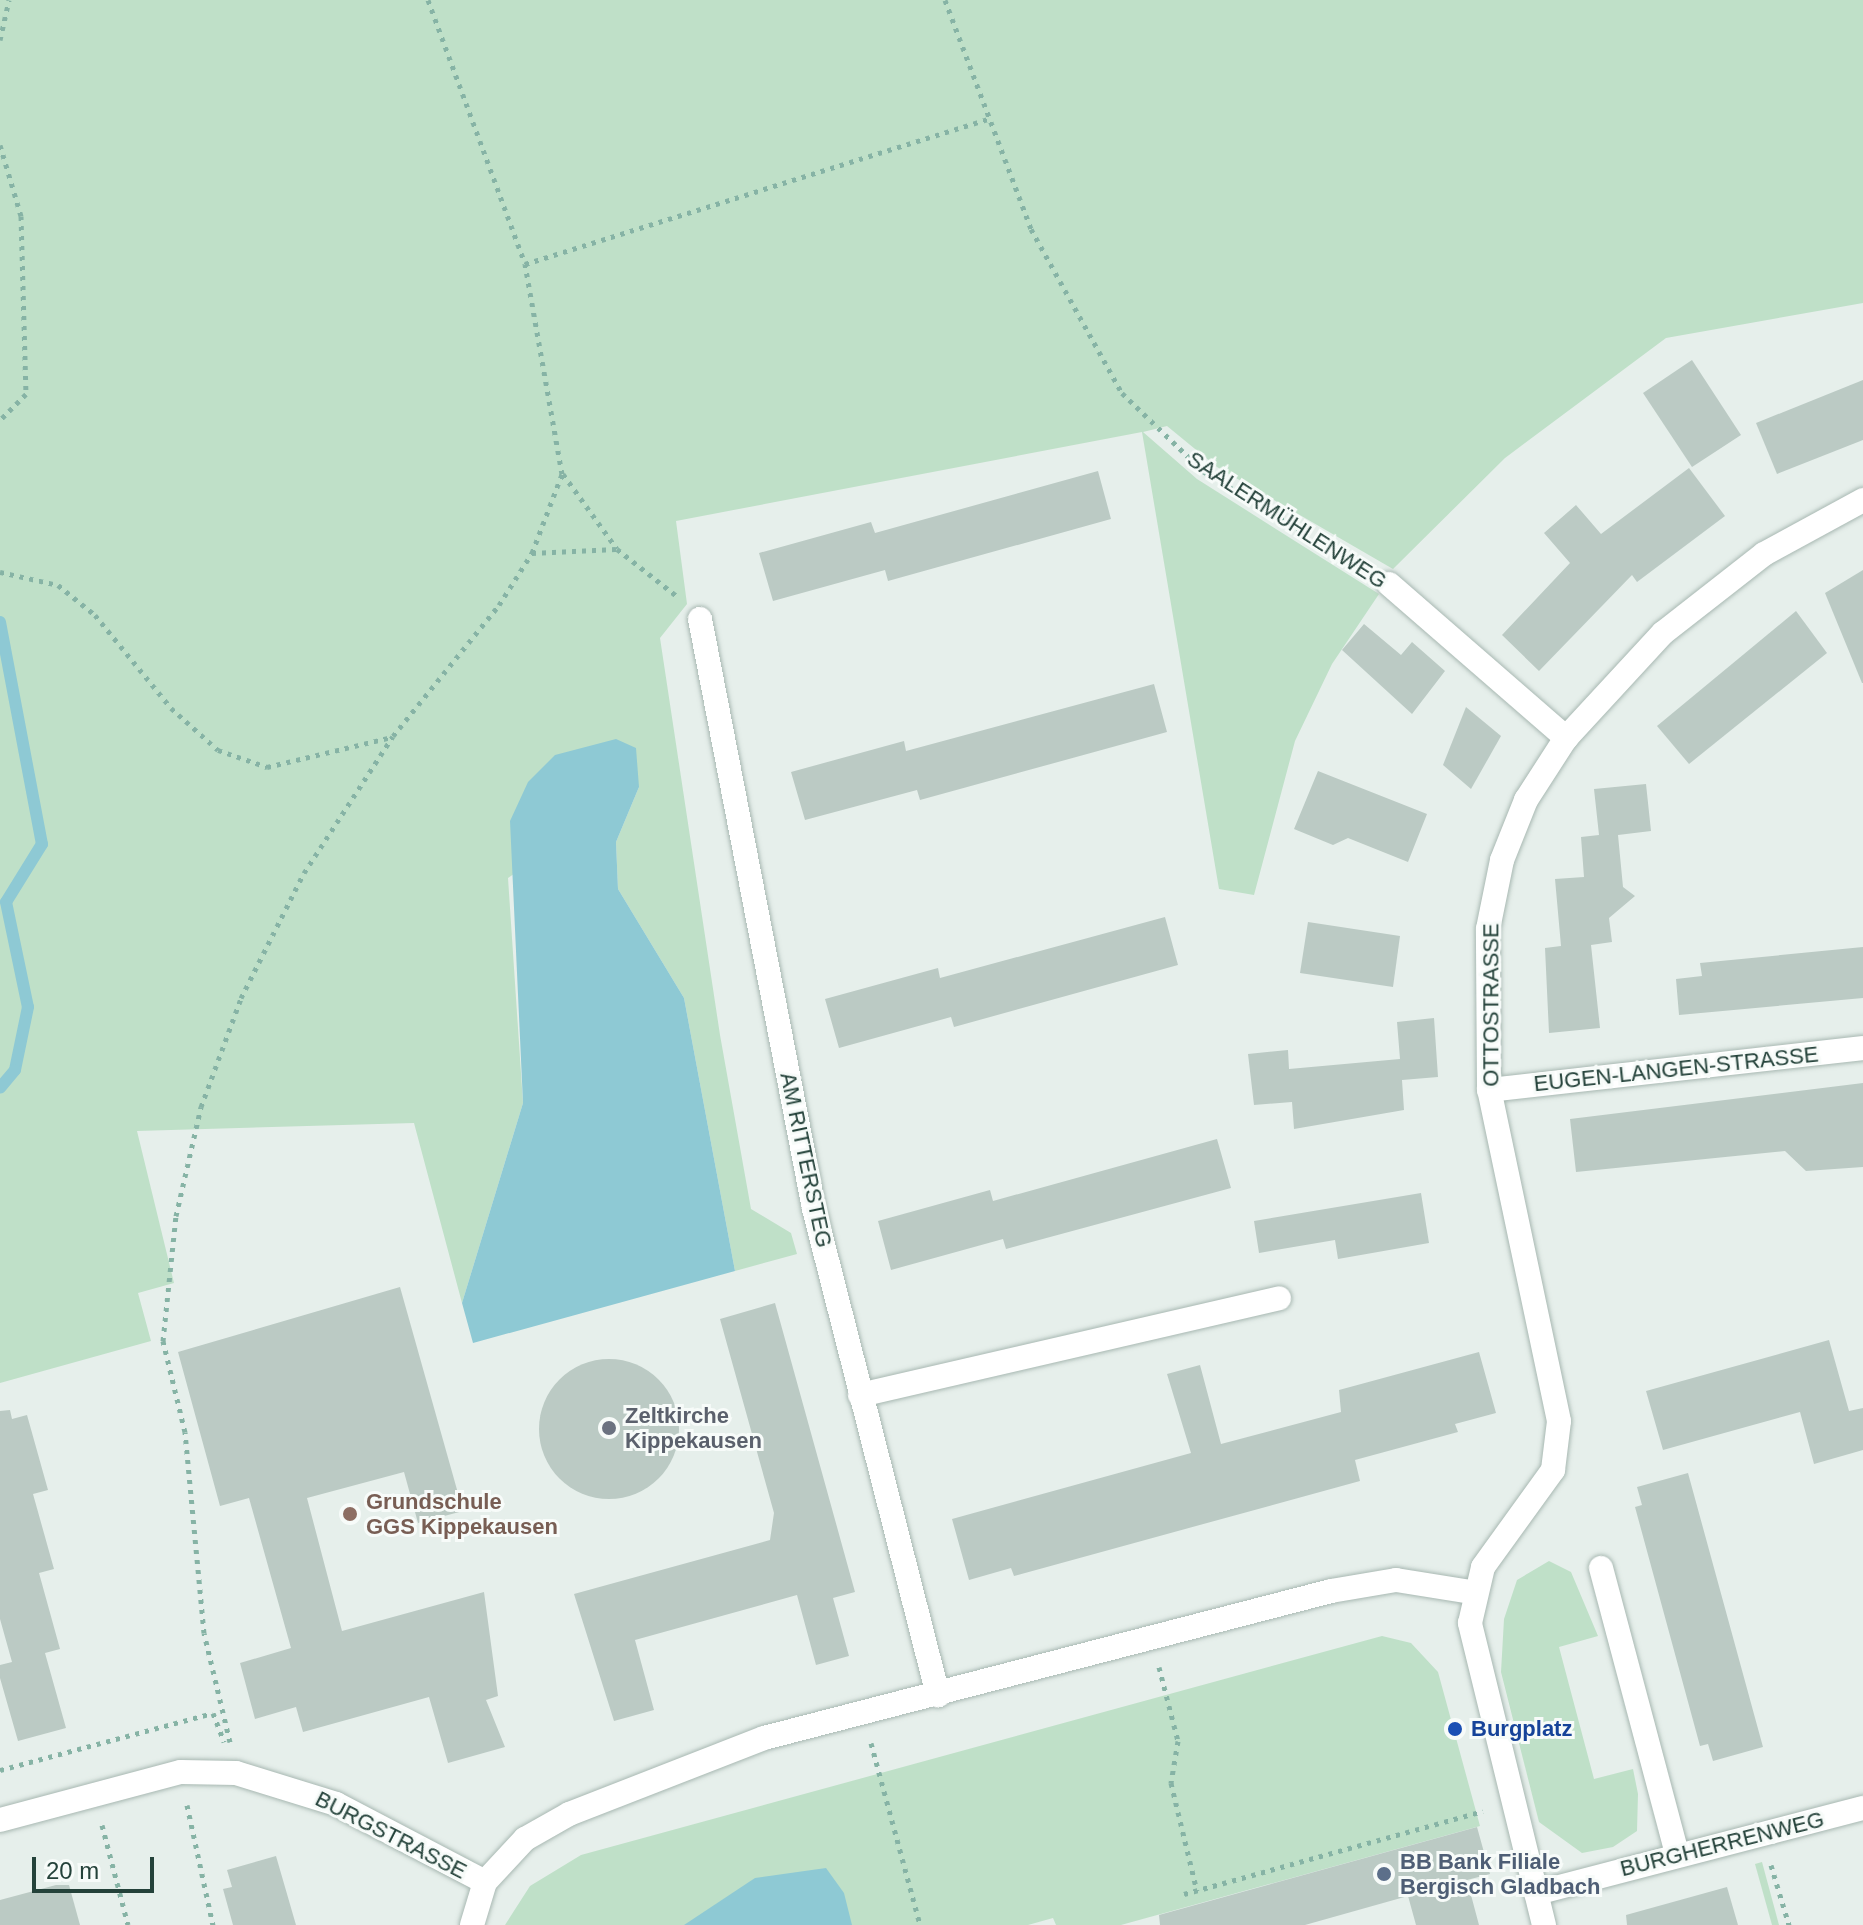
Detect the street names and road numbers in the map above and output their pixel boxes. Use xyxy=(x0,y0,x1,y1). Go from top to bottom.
street label: SAALERMÜHLENWEG xyxy=(1182,446,1392,594)
street label: OTTOSTRASSE xyxy=(1478,923,1504,1087)
street label: EUGEN-LANGEN-STRASSE xyxy=(1532,1041,1820,1097)
street label: AM RITTERSTEG xyxy=(775,1070,837,1250)
street label: BURGSTRASSE xyxy=(311,1785,471,1885)
street label: BURGHERRENWEG xyxy=(1617,1806,1827,1882)

